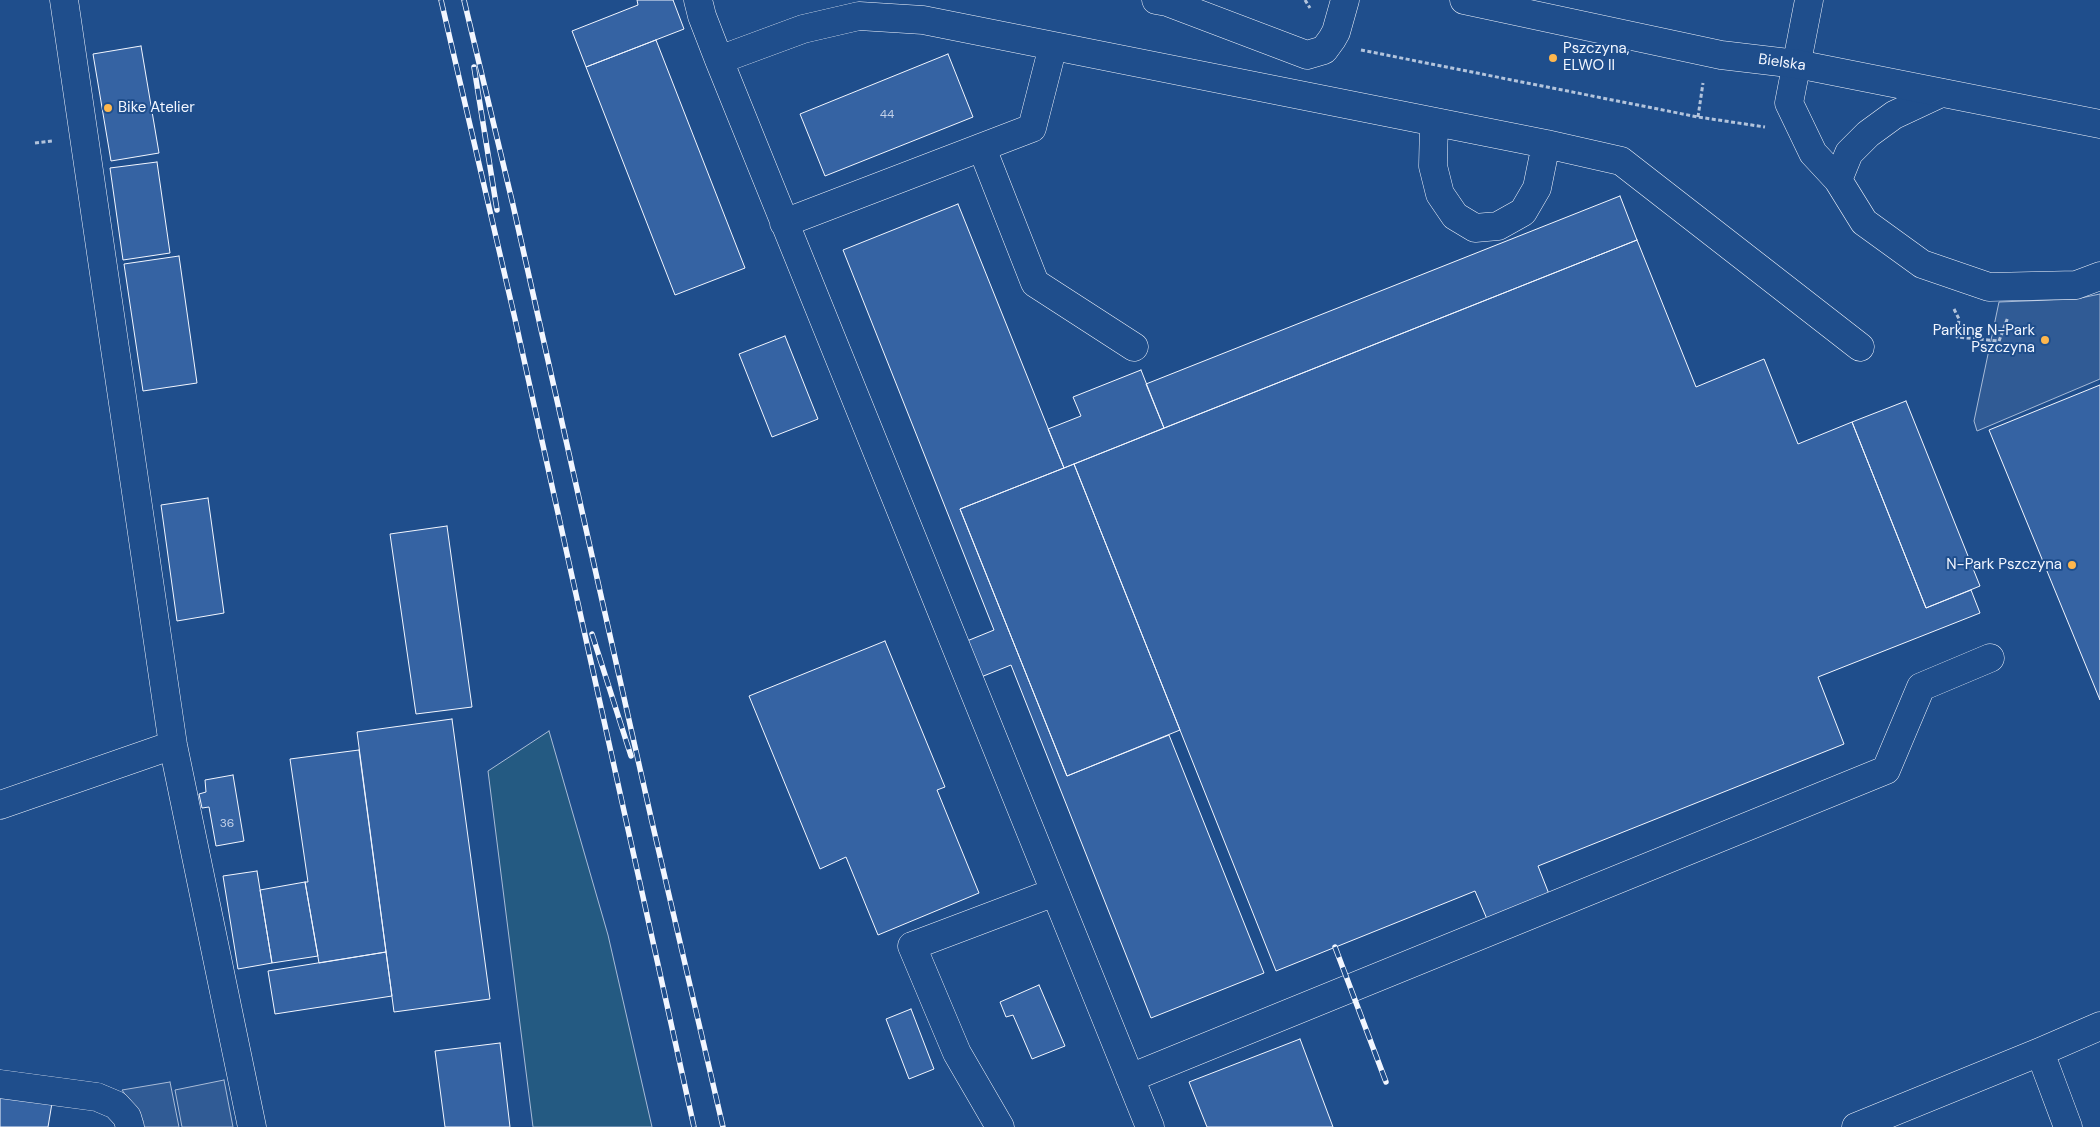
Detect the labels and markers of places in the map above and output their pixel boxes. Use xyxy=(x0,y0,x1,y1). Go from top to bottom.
place label: Pszczyna, ELWO II xyxy=(1563,40,1629,75)
marker: Pszczyna, ELWO II xyxy=(1547,52,1559,64)
place label: Bike Atelier xyxy=(118,99,195,117)
marker: Bike Atelier xyxy=(102,102,114,114)
place label: Parking N-Park Pszczyna xyxy=(1933,322,2035,357)
marker: Parking N-Park Pszczyna xyxy=(2039,334,2051,346)
place label: N-Park Pszczyna xyxy=(1946,556,2062,574)
marker: N-Park Pszczyna xyxy=(2066,559,2078,571)

